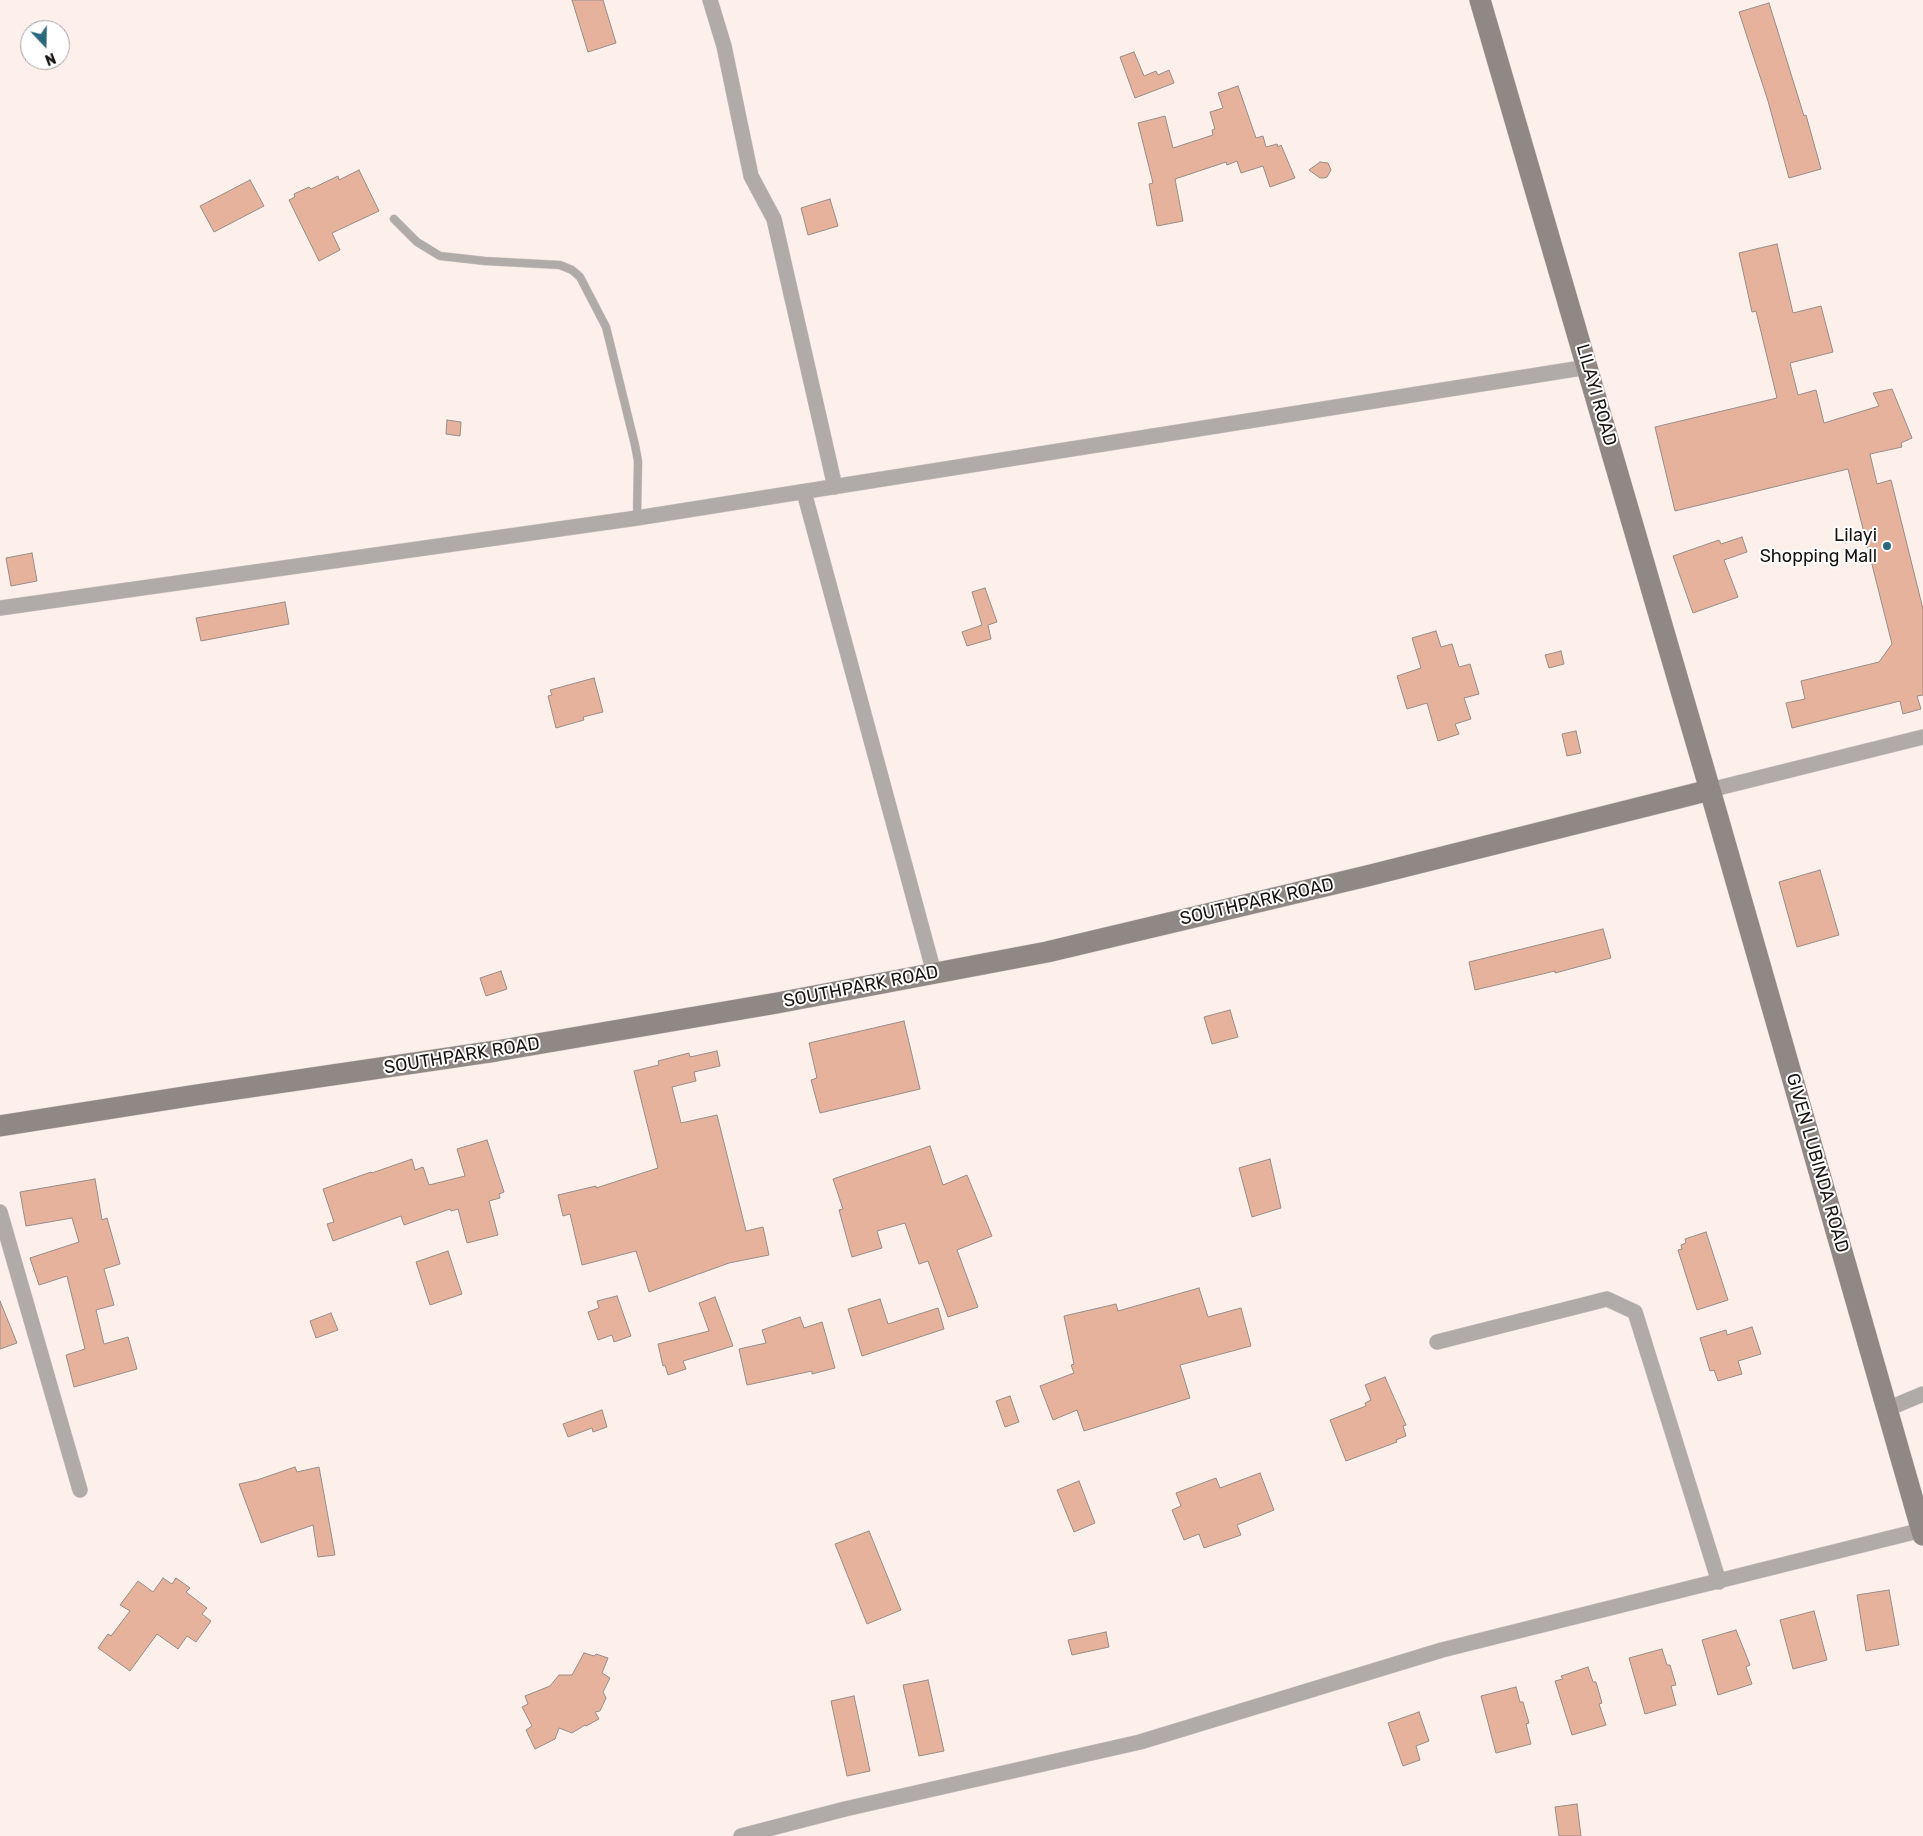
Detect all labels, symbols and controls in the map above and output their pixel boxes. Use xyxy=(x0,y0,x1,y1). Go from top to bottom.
north arrow xyxy=(20,20,70,70)
text: N xyxy=(42,49,58,68)
street label: LILAYI ROAD xyxy=(1571,342,1621,448)
place label: Lilayi Shopping Mall xyxy=(1760,525,1877,568)
marker: Lilayi Shopping Mall xyxy=(1881,540,1893,552)
street label: SOUTHPARK ROAD xyxy=(1178,874,1336,930)
street label: SOUTHPARK ROAD xyxy=(782,961,940,1013)
street label: SOUTHPARK ROAD xyxy=(383,1033,541,1079)
street label: GIVEN LUBINDA ROAD xyxy=(1781,1071,1853,1255)

